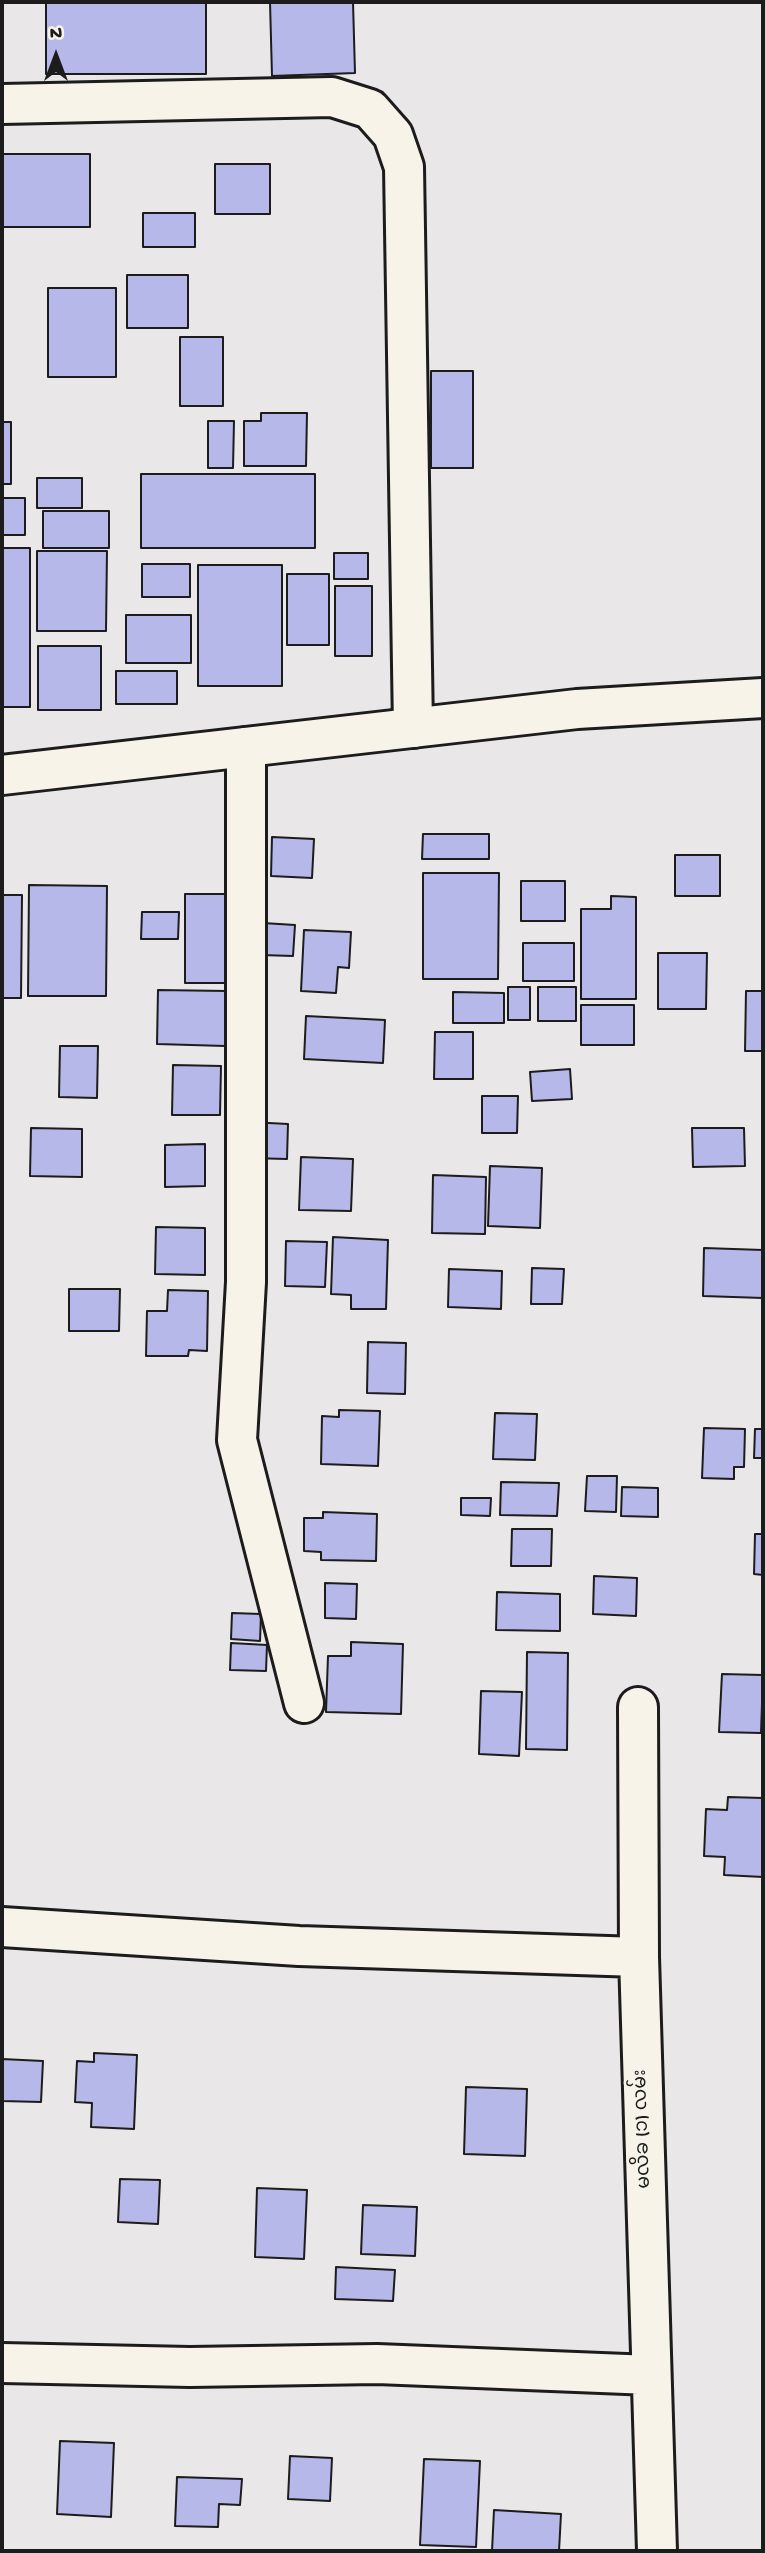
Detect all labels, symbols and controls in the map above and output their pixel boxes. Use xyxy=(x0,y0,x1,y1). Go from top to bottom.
north arrow xyxy=(21,21,91,91)
text: N xyxy=(50,23,62,46)
street label: မလိခ (၁) လမ်း xyxy=(631,2069,657,2189)

